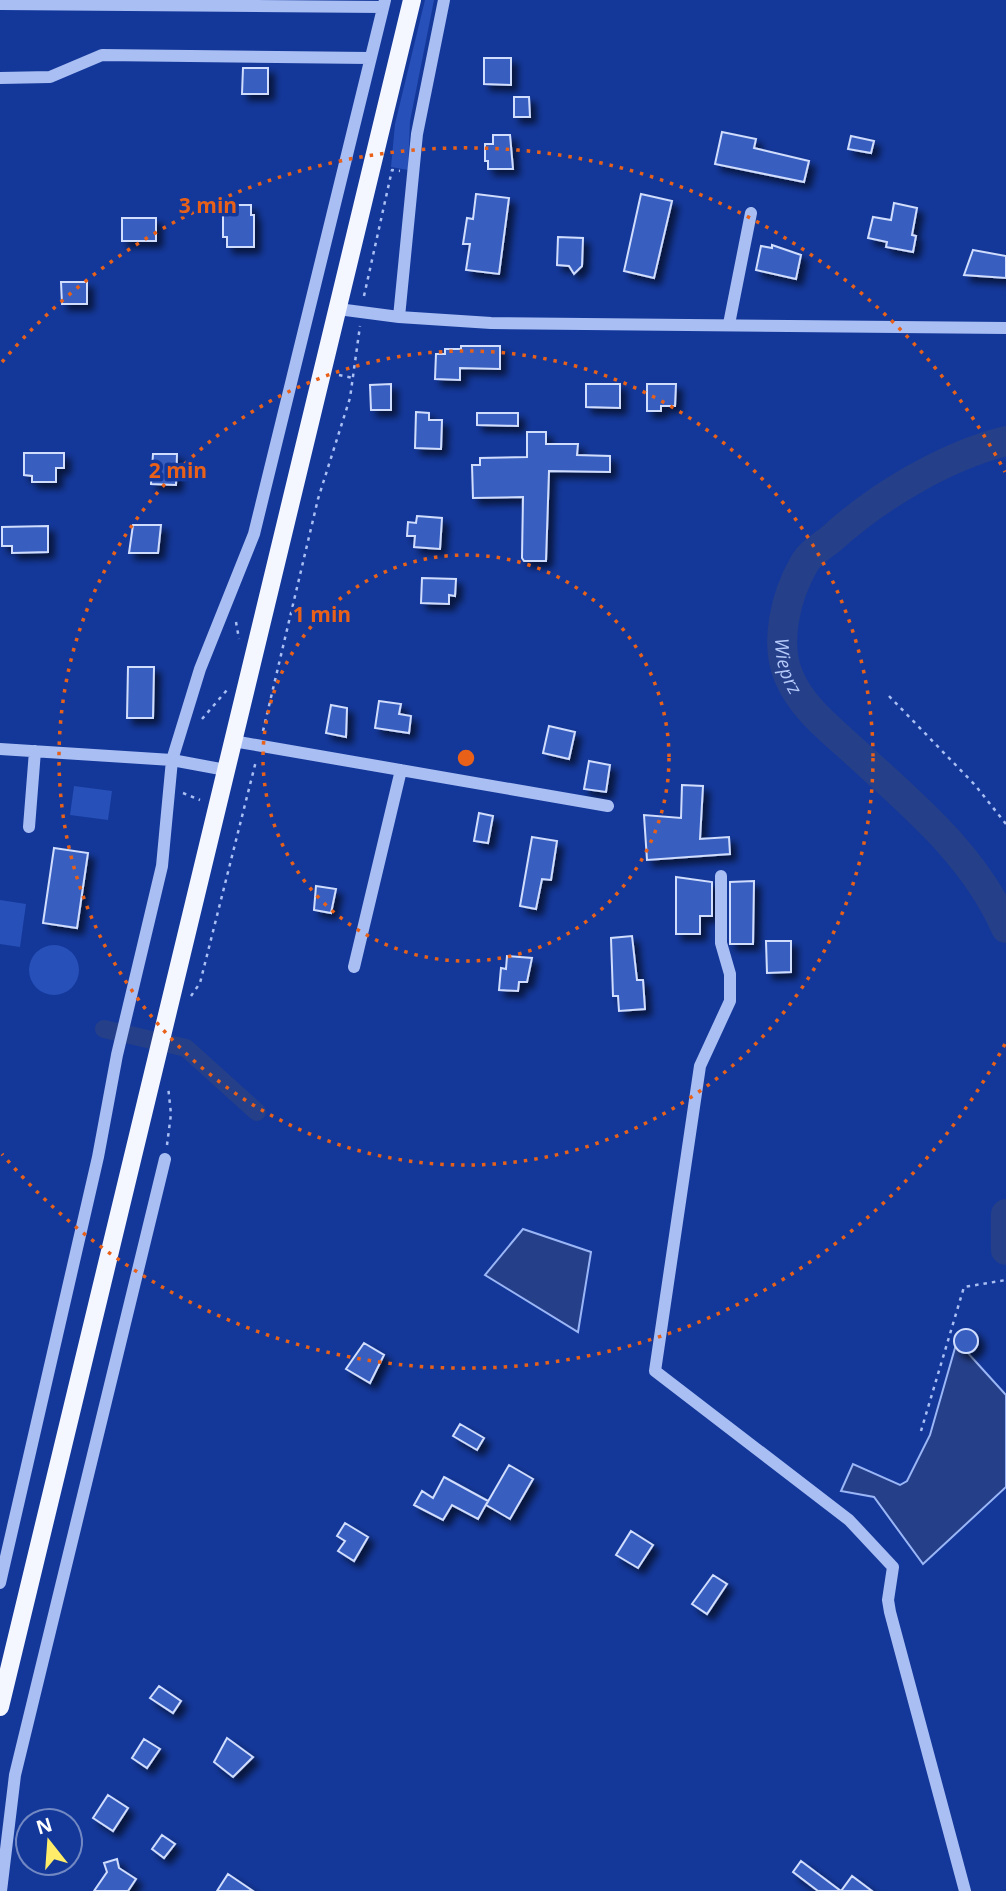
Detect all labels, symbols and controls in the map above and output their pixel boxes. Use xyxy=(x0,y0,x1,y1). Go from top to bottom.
text: 3 min xyxy=(179,191,237,219)
text: 2 min xyxy=(149,456,207,484)
text: 1 min xyxy=(293,600,351,628)
water label: Wieprz xyxy=(769,638,809,700)
centre of rings xyxy=(454,746,478,770)
north arrow xyxy=(14,1807,84,1877)
text: N xyxy=(33,1811,55,1840)

